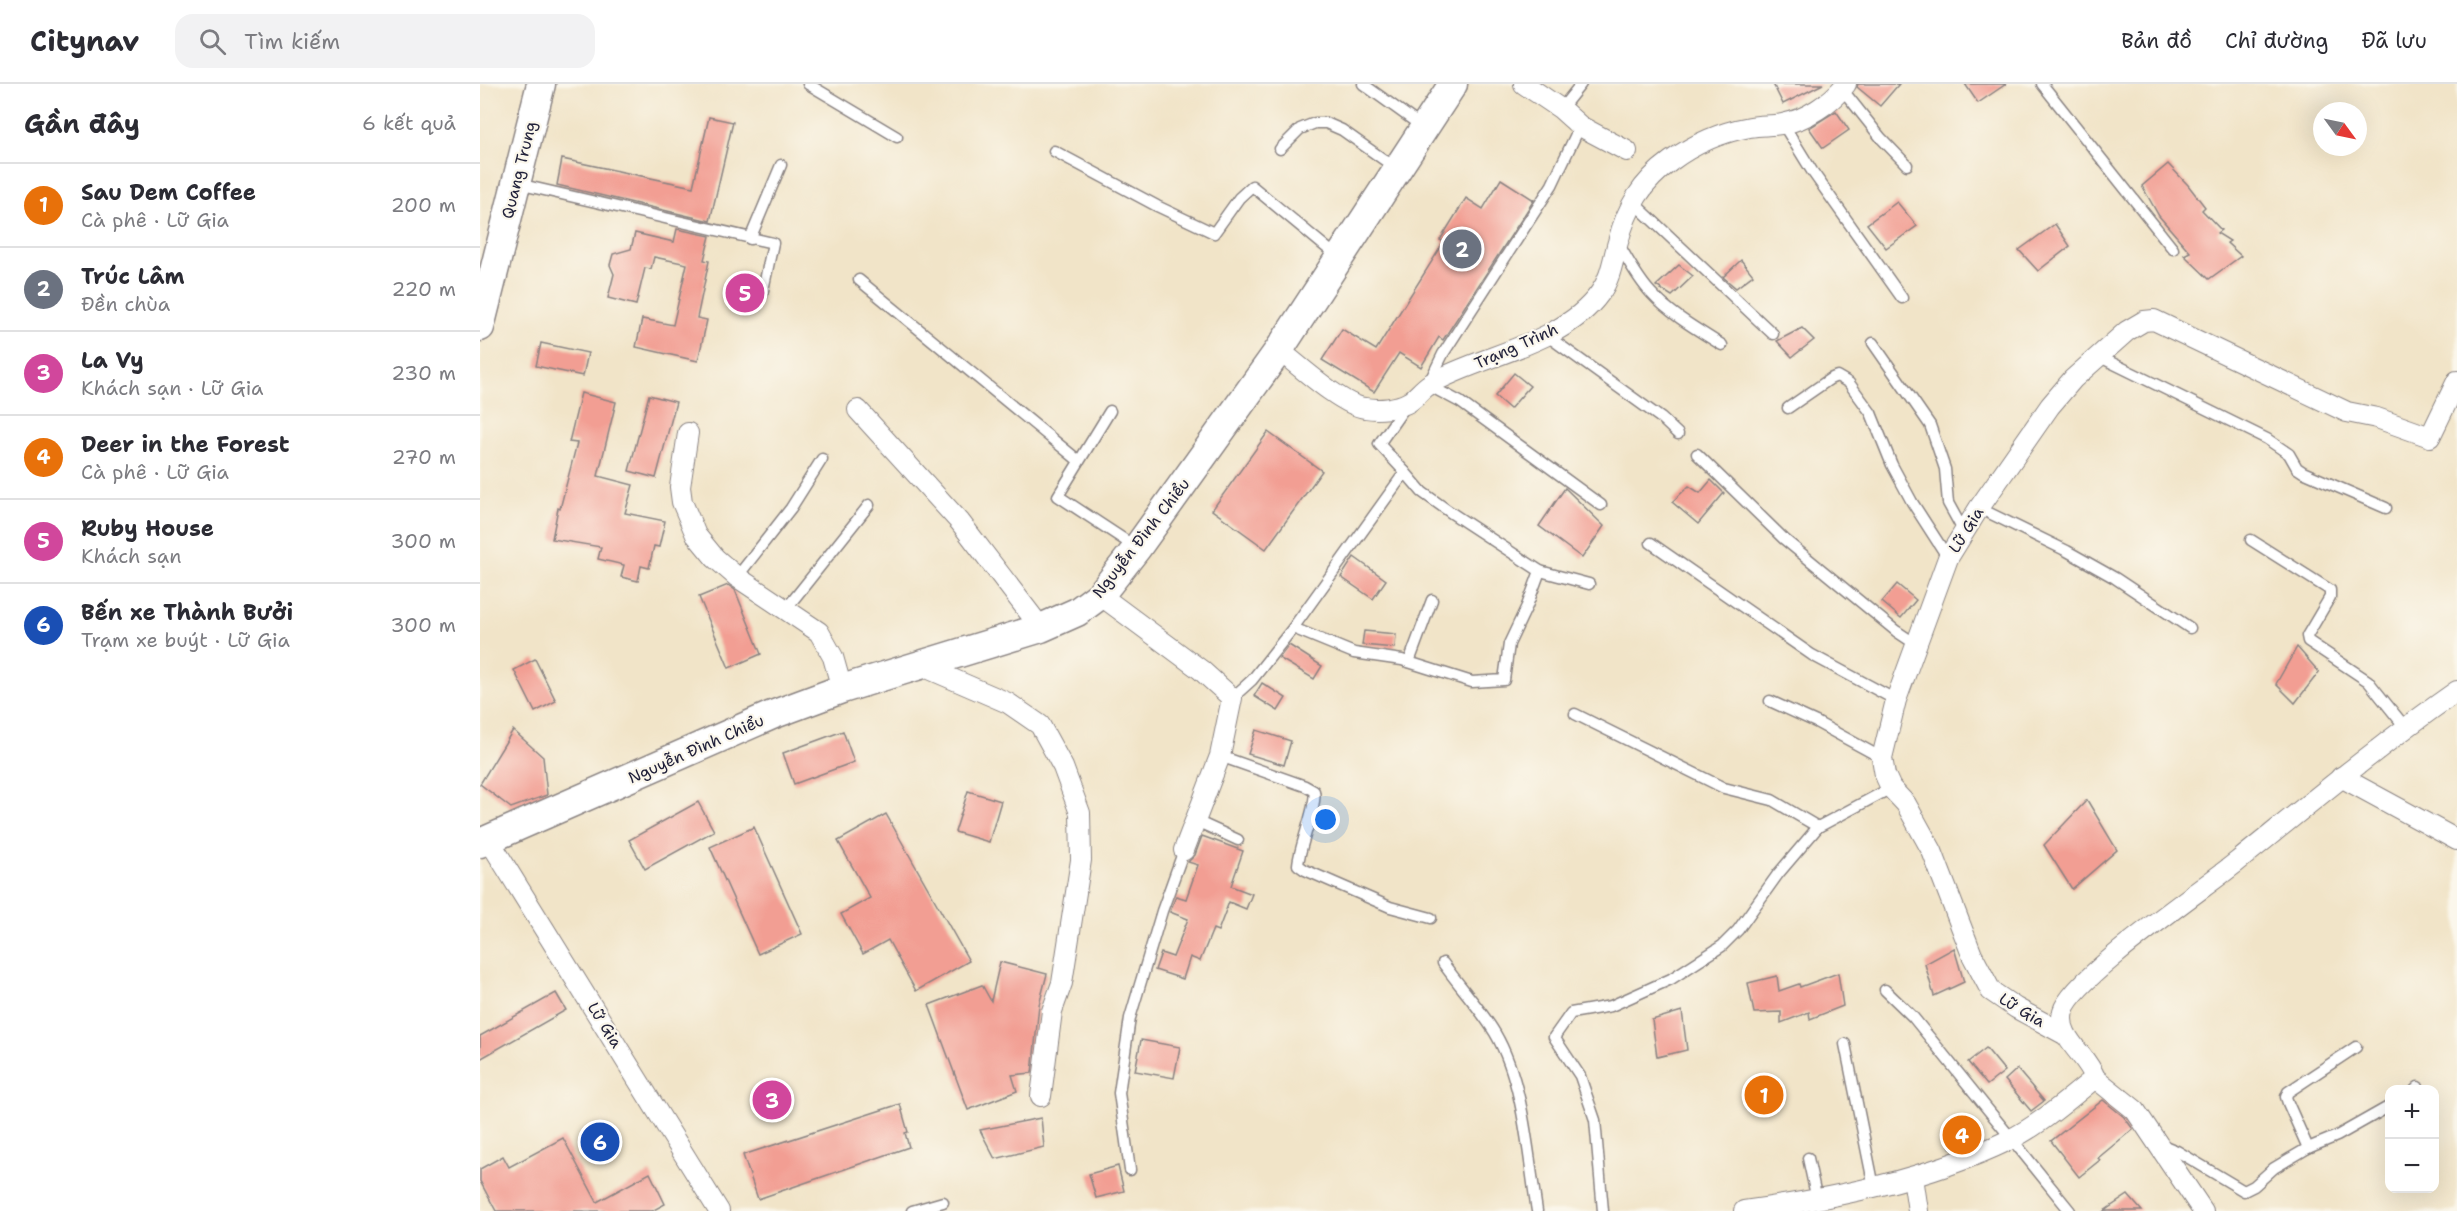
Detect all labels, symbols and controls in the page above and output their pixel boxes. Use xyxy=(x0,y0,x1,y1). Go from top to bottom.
search box xyxy=(175,14,595,68)
text: Citynav xyxy=(30,22,139,60)
icon: search xyxy=(196,25,229,58)
text: Tìm kiếm xyxy=(244,27,340,56)
text: Bản đồ xyxy=(2121,27,2192,55)
text: Chỉ đường xyxy=(2225,27,2328,55)
text: Đã lưu xyxy=(2361,27,2427,55)
north arrow xyxy=(2313,102,2367,156)
text: Gần đây xyxy=(24,106,140,141)
text: 6 kết quả xyxy=(362,110,456,136)
street label: Quang Trung xyxy=(497,119,541,221)
text: Sau Dem Coffee xyxy=(81,178,256,207)
text: 1 xyxy=(39,192,48,218)
text: 200 m xyxy=(391,192,456,218)
text: Cà phê · Lữ Gia xyxy=(81,207,229,233)
pin: 2 xyxy=(1442,226,1482,272)
text: Trúc Lâm xyxy=(81,262,185,291)
pin: 5 xyxy=(726,270,764,316)
text: 2 xyxy=(37,276,51,302)
text: 220 m xyxy=(392,276,456,302)
text: Đền chùa xyxy=(81,291,170,317)
street label: Trạng Trình xyxy=(1471,318,1561,374)
text: La Vy xyxy=(81,346,144,375)
text: 3 xyxy=(37,360,51,386)
text: 230 m xyxy=(391,360,456,386)
text: Khách sạn · Lữ Gia xyxy=(81,375,263,401)
text: Deer in the Forest xyxy=(81,430,289,459)
text: 4 xyxy=(37,444,51,470)
text: 270 m xyxy=(392,444,456,470)
text: Cà phê · Lữ Gia xyxy=(81,459,229,485)
street label: Nguyễn Đình Chiểu xyxy=(1088,474,1194,602)
street label: Lữ Gia xyxy=(1944,503,1988,557)
text: Ruby House xyxy=(81,514,214,543)
text: 5 xyxy=(37,528,50,554)
text: 300 m xyxy=(390,528,456,554)
text: Khách sạn xyxy=(81,543,182,569)
text: Bến xe Thành Bưởi xyxy=(81,598,293,627)
text: 6 xyxy=(37,612,51,638)
text: 300 m xyxy=(390,612,456,638)
text: Trạm xe buýt · Lữ Gia xyxy=(81,627,290,653)
street label: Nguyễn Đình Chiểu xyxy=(625,710,767,788)
your location xyxy=(1311,805,1340,834)
street label: Lữ Gia xyxy=(1995,988,2049,1032)
street label: Lữ Gia xyxy=(583,998,627,1052)
pin: 1 xyxy=(1744,1072,1784,1118)
pin: 3 xyxy=(752,1078,792,1122)
map controls xyxy=(2385,1085,2439,1193)
button: + xyxy=(2385,1085,2439,1139)
pin: 4 xyxy=(1942,1112,1982,1158)
pin: 6 xyxy=(580,1120,620,1164)
button: − xyxy=(2385,1139,2439,1193)

